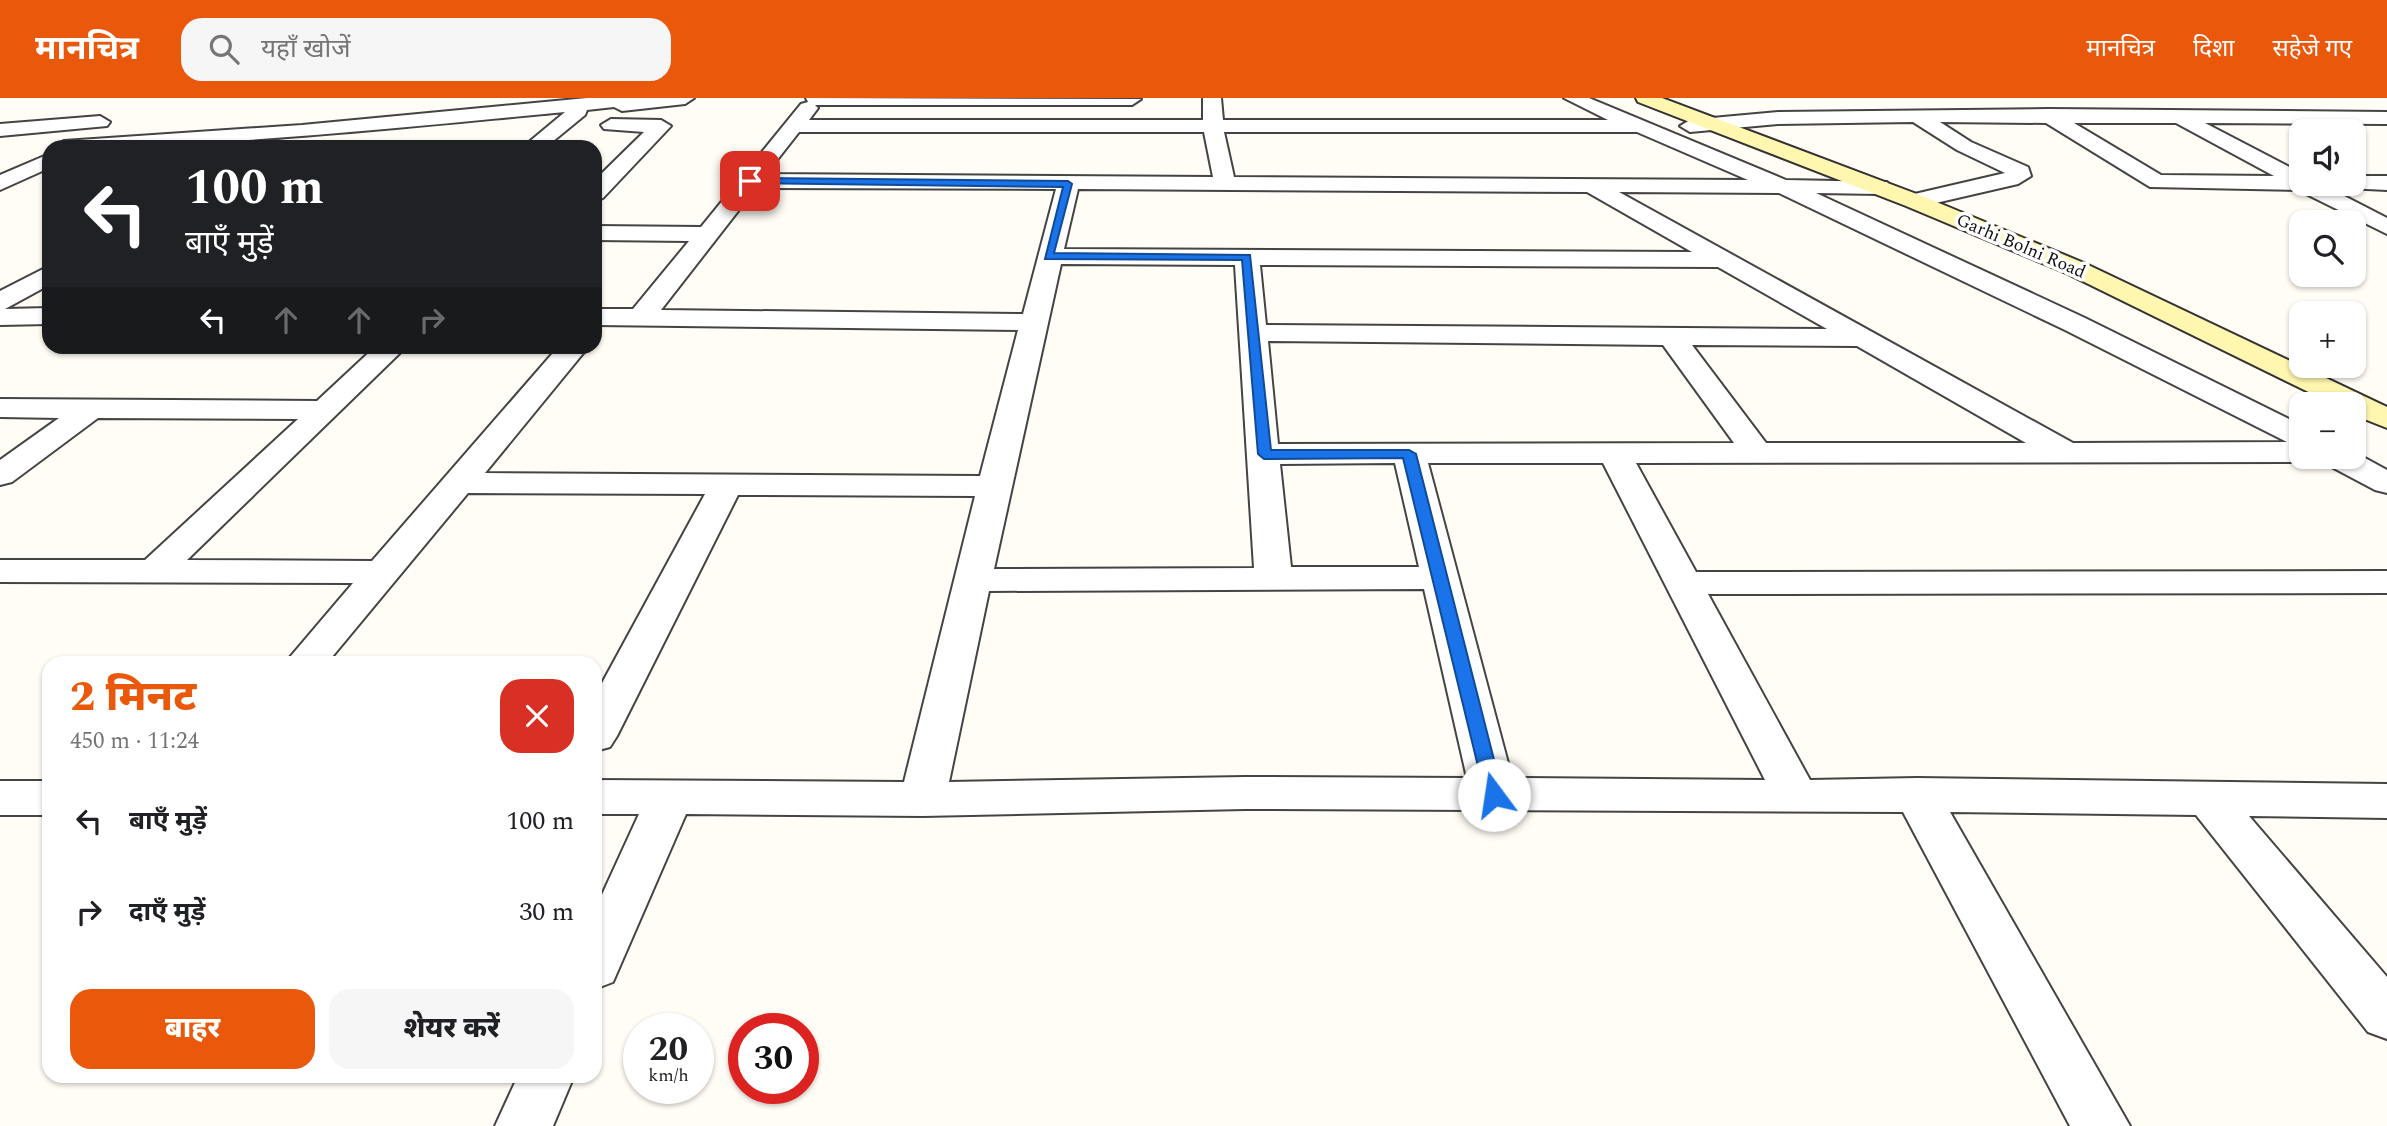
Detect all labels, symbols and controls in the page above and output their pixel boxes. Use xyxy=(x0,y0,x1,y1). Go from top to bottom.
search box xyxy=(181,18,671,81)
text: मानचित्र xyxy=(35,24,139,74)
text: यहाँ खोजें xyxy=(261,29,350,69)
icon: search xyxy=(205,30,243,68)
text: मानचित्र xyxy=(2086,31,2155,67)
text: दिशा xyxy=(2193,31,2234,67)
text: सहेजे गए xyxy=(2272,31,2352,67)
map controls xyxy=(2289,119,2366,469)
button: sound xyxy=(2289,119,2366,196)
text: 100 m xyxy=(185,151,324,226)
pin xyxy=(720,151,780,211)
icon: arrive xyxy=(731,162,769,200)
icon: left xyxy=(70,168,161,259)
street label: Garhi Bolni Road xyxy=(1952,207,2090,285)
button: search xyxy=(2289,210,2366,287)
text: बाएँ मुड़ें xyxy=(185,219,274,268)
icon: left xyxy=(194,301,232,339)
icon: ahead xyxy=(267,301,305,339)
icon: ahead xyxy=(340,301,378,339)
icon: right xyxy=(413,301,451,339)
button: + xyxy=(2289,301,2366,378)
button: − xyxy=(2289,392,2366,469)
text: 2 मिनट xyxy=(70,666,196,729)
button: close xyxy=(500,679,574,753)
text: 450 m · 11:24 xyxy=(70,724,199,759)
position arrow xyxy=(1457,758,1531,832)
text: बाएँ मुड़ें xyxy=(129,801,207,841)
text: 100 m xyxy=(506,801,574,841)
icon: left xyxy=(70,802,108,840)
text: दाएँ मुड़ें xyxy=(129,892,205,932)
text: 30 m xyxy=(519,892,574,932)
icon: right xyxy=(70,893,108,931)
button: बाहर xyxy=(70,989,315,1069)
button: शेयर करें xyxy=(329,989,574,1069)
speed limit sign: 30 xyxy=(728,1013,819,1104)
text: 20 xyxy=(649,1023,688,1076)
text: km/h xyxy=(648,1062,689,1089)

